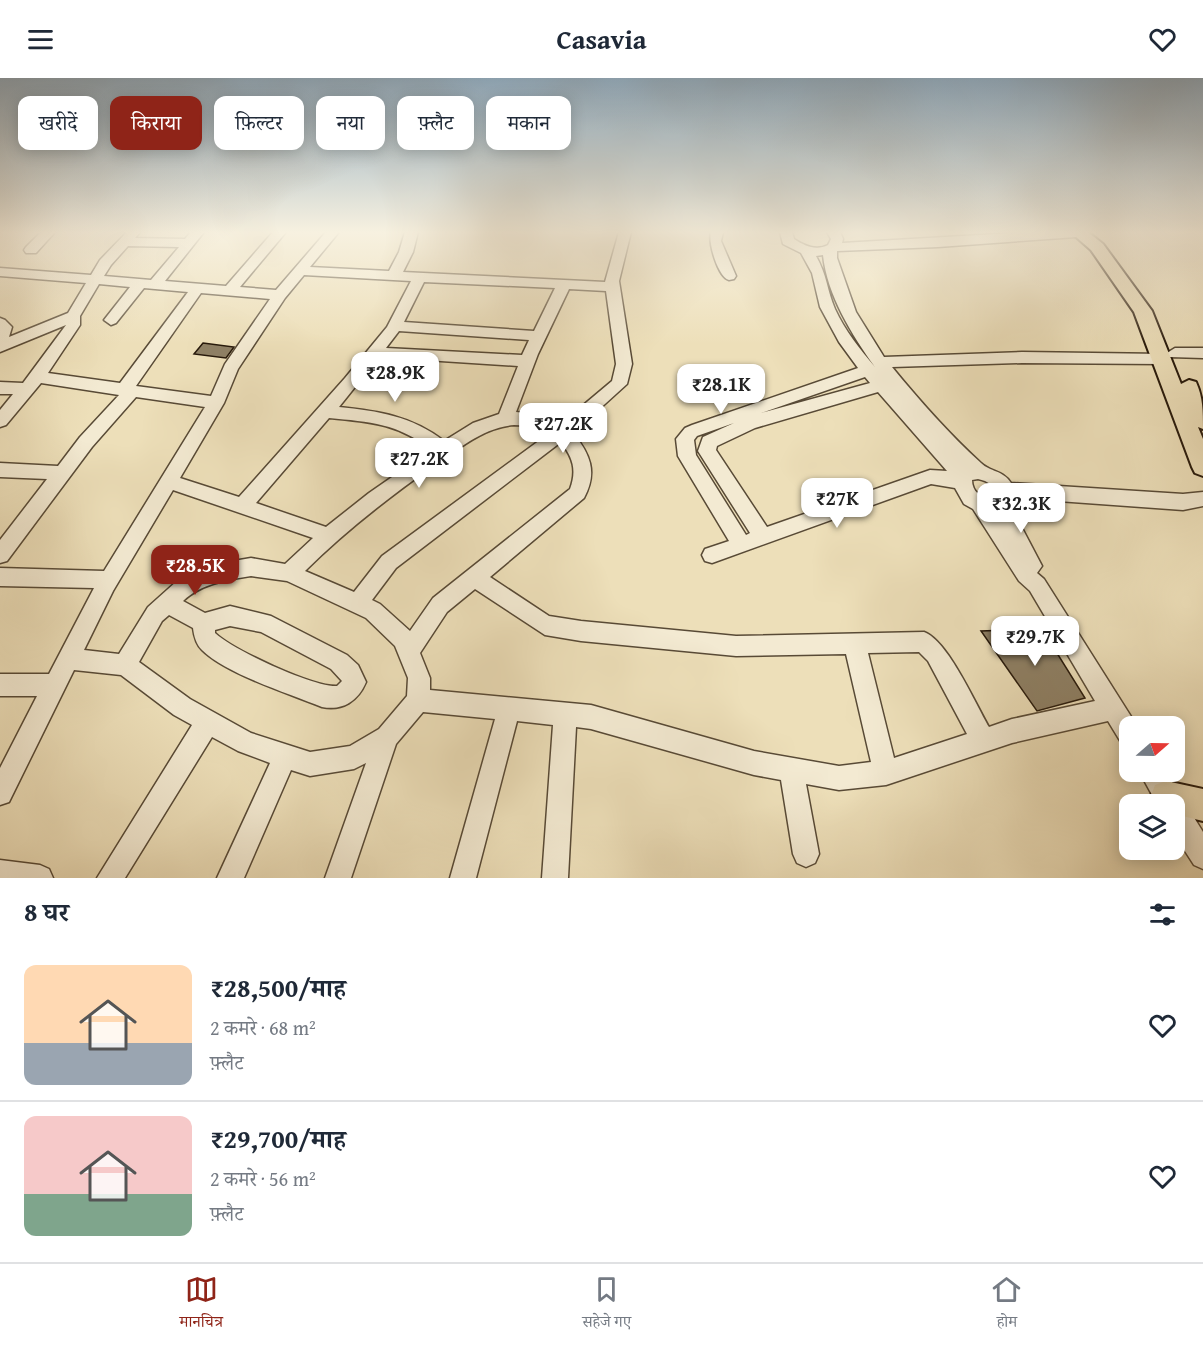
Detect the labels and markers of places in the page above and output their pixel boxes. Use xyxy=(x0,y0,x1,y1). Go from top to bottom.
pin: ₹28.9K xyxy=(346,352,444,403)
pin: ₹28.1K xyxy=(672,364,770,415)
pin: ₹27.2K xyxy=(514,403,612,454)
pin: ₹27.2K xyxy=(370,438,468,489)
pin: ₹27K xyxy=(801,478,873,529)
pin: ₹32.3K xyxy=(972,483,1070,534)
pin: ₹28.5K xyxy=(146,545,244,596)
pin: ₹29.7K xyxy=(986,616,1084,667)

